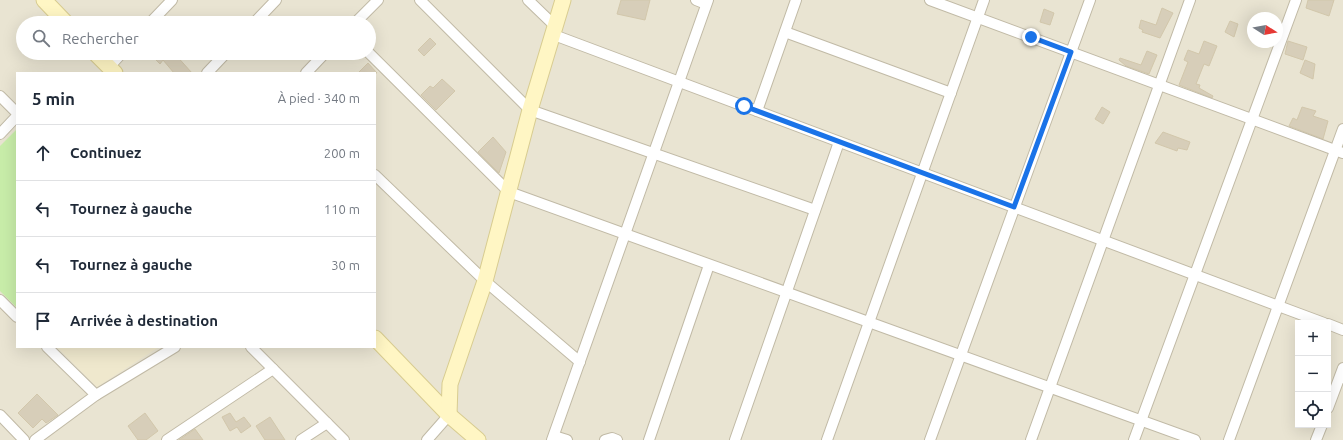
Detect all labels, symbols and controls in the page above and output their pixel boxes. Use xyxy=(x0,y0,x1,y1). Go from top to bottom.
north arrow xyxy=(1247,12,1283,48)
search box xyxy=(16,16,376,60)
icon: search xyxy=(30,27,52,49)
route end xyxy=(1022,28,1040,46)
text: Rechercher xyxy=(62,30,139,47)
text: 5 min xyxy=(32,89,75,108)
text: À pied · 340 m xyxy=(278,91,360,105)
route start xyxy=(735,97,753,115)
icon: ahead xyxy=(32,142,54,164)
text: Continuez xyxy=(70,144,141,161)
text: 200 m xyxy=(324,146,360,160)
icon: left xyxy=(32,198,54,220)
text: Tournez à gauche xyxy=(70,200,193,217)
text: 110 m xyxy=(324,202,360,216)
icon: left xyxy=(32,254,54,276)
text: Tournez à gauche xyxy=(70,256,193,273)
text: 30 m xyxy=(331,258,360,272)
icon: arrive xyxy=(32,310,54,332)
text: Arrivée à destination xyxy=(70,312,218,329)
map controls xyxy=(1295,320,1331,428)
button: + xyxy=(1295,320,1331,356)
button: − xyxy=(1295,356,1331,392)
button: locate xyxy=(1295,392,1331,428)

